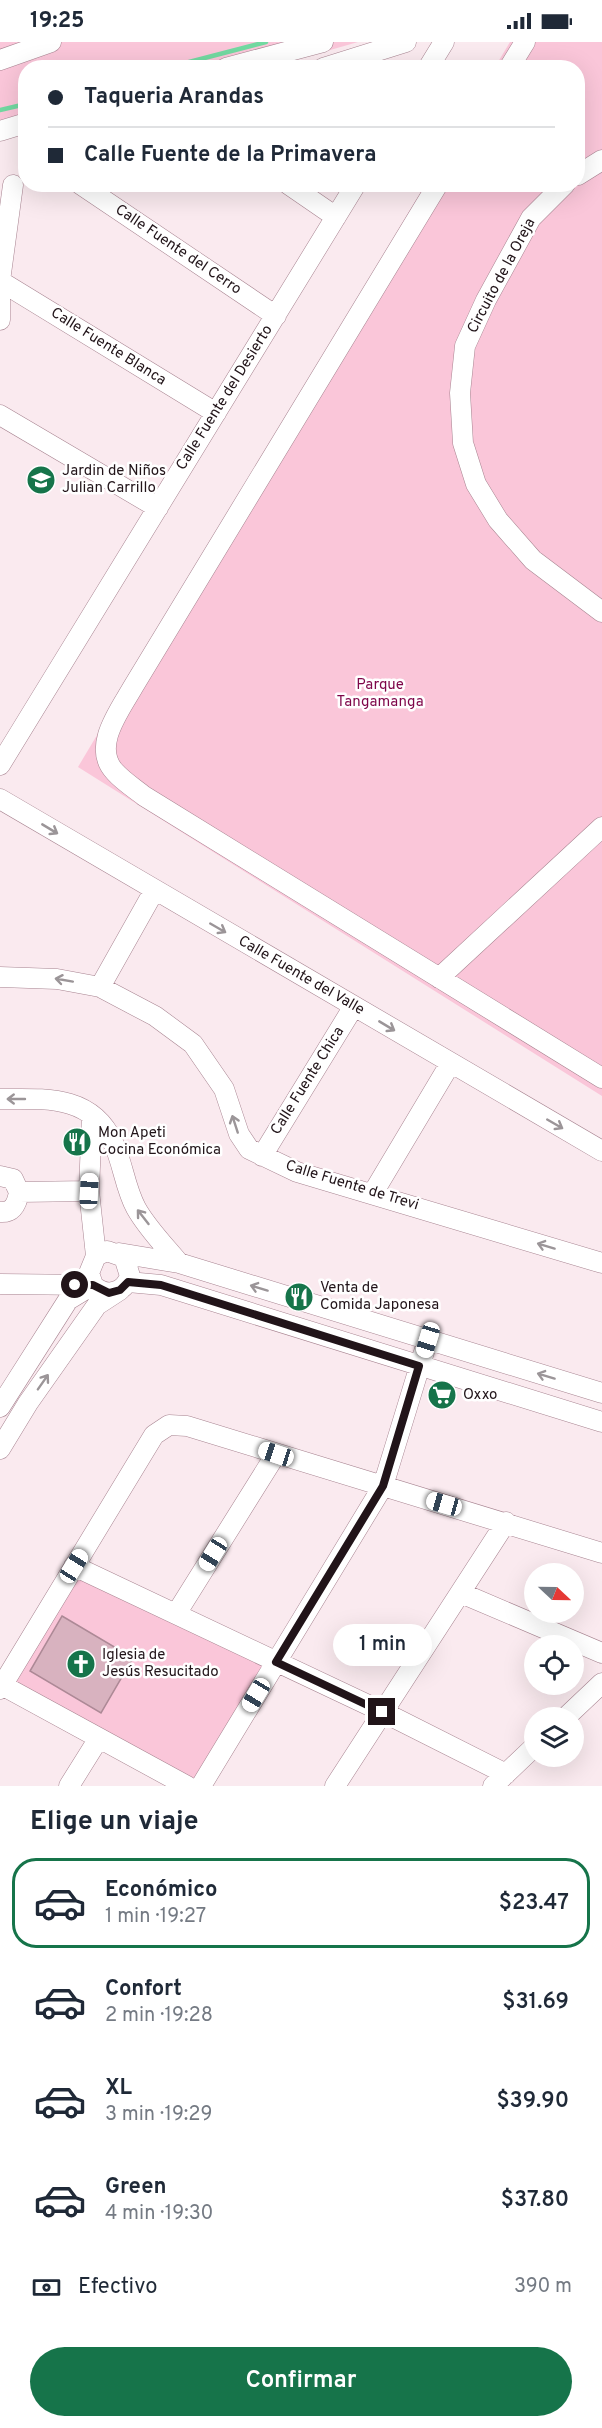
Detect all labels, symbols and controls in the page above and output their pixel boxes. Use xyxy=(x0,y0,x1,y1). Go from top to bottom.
text: 19:25 xyxy=(30,8,85,35)
text: Taqueria Arandas xyxy=(84,84,264,111)
text: Calle Fuente de la Primavera xyxy=(84,142,376,169)
street label: Calle Fuente del Cerro xyxy=(111,201,245,299)
street label: Circuito de la Oreja xyxy=(464,215,540,337)
street label: Calle Fuente Blanca xyxy=(47,304,169,390)
street label: Calle Fuente del Desierto xyxy=(172,322,278,474)
place label: Jardin de Niños Julian Carrillo xyxy=(62,462,166,498)
school or university icon: Jardin de Niños Julian Carrillo xyxy=(25,464,57,496)
park label: Parque Tangamanga xyxy=(336,676,424,712)
one-way arrow xyxy=(41,823,58,835)
one-way arrow xyxy=(209,922,226,934)
street label: Calle Fuente del Valle xyxy=(234,932,368,1020)
one-way arrow xyxy=(55,974,75,985)
one-way arrow xyxy=(378,1020,395,1032)
street label: Calle Fuente Chica xyxy=(267,1023,349,1139)
one-way arrow xyxy=(7,1093,27,1105)
one-way arrow xyxy=(229,1115,240,1134)
one-way arrow xyxy=(546,1119,563,1131)
place label: Mon Apeti Cocina Económica xyxy=(98,1124,221,1160)
restaurant icon: Mon Apeti Cocina Económica xyxy=(61,1126,93,1158)
street label: Calle Fuente de Trevi xyxy=(283,1157,421,1215)
car xyxy=(79,1173,99,1209)
one-way arrow xyxy=(137,1209,150,1225)
one-way arrow xyxy=(537,1240,556,1251)
route start xyxy=(61,1271,88,1298)
place label: Venta de Comida Japonesa xyxy=(320,1279,439,1315)
restaurant icon: Venta de Comida Japonesa xyxy=(283,1281,315,1313)
one-way arrow xyxy=(250,1282,269,1293)
car xyxy=(414,1320,442,1360)
one-way arrow xyxy=(537,1370,556,1381)
one-way arrow xyxy=(37,1374,49,1390)
supermarket icon: Oxxo xyxy=(426,1379,458,1411)
place label: Oxxo xyxy=(463,1386,497,1405)
car xyxy=(256,1440,296,1468)
car xyxy=(424,1490,464,1518)
car xyxy=(196,1534,230,1574)
car xyxy=(57,1546,91,1586)
north arrow xyxy=(524,1563,584,1623)
map controls xyxy=(524,1563,584,1767)
callout: 1 min xyxy=(332,1625,431,1667)
text: 1 min xyxy=(359,1632,406,1658)
button: locate xyxy=(524,1635,584,1695)
place label: Iglesia de Jesús Resucitado xyxy=(102,1646,219,1682)
church icon: Iglesia de Jesús Resucitado xyxy=(65,1648,97,1680)
car xyxy=(239,1675,273,1715)
route end xyxy=(368,1698,395,1725)
button: layers xyxy=(524,1707,584,1767)
text: Elige un viaje xyxy=(30,1805,199,1839)
icon: car xyxy=(33,1876,87,1930)
text: Económico xyxy=(105,1877,218,1904)
text: $23.47 xyxy=(499,1890,569,1917)
text: 1 min · 19:27 xyxy=(105,1904,206,1930)
icon: car xyxy=(33,1975,87,2029)
text: Confort xyxy=(105,1976,182,2003)
text: $31.69 xyxy=(502,1989,569,2016)
text: 2 min · 19:28 xyxy=(105,2003,213,2029)
icon: car xyxy=(33,2074,87,2128)
text: XL xyxy=(105,2075,132,2102)
text: $39.90 xyxy=(496,2088,569,2115)
text: 3 min · 19:29 xyxy=(105,2102,213,2128)
icon: car xyxy=(33,2173,87,2227)
text: Green xyxy=(105,2174,167,2201)
text: $37.80 xyxy=(501,2187,569,2214)
text: 4 min · 19:30 xyxy=(105,2201,213,2227)
icon: cash xyxy=(30,2271,63,2304)
text: Efectivo xyxy=(78,2274,158,2301)
text: 390 m xyxy=(514,2274,572,2300)
button: Confirmar xyxy=(30,2347,572,2416)

